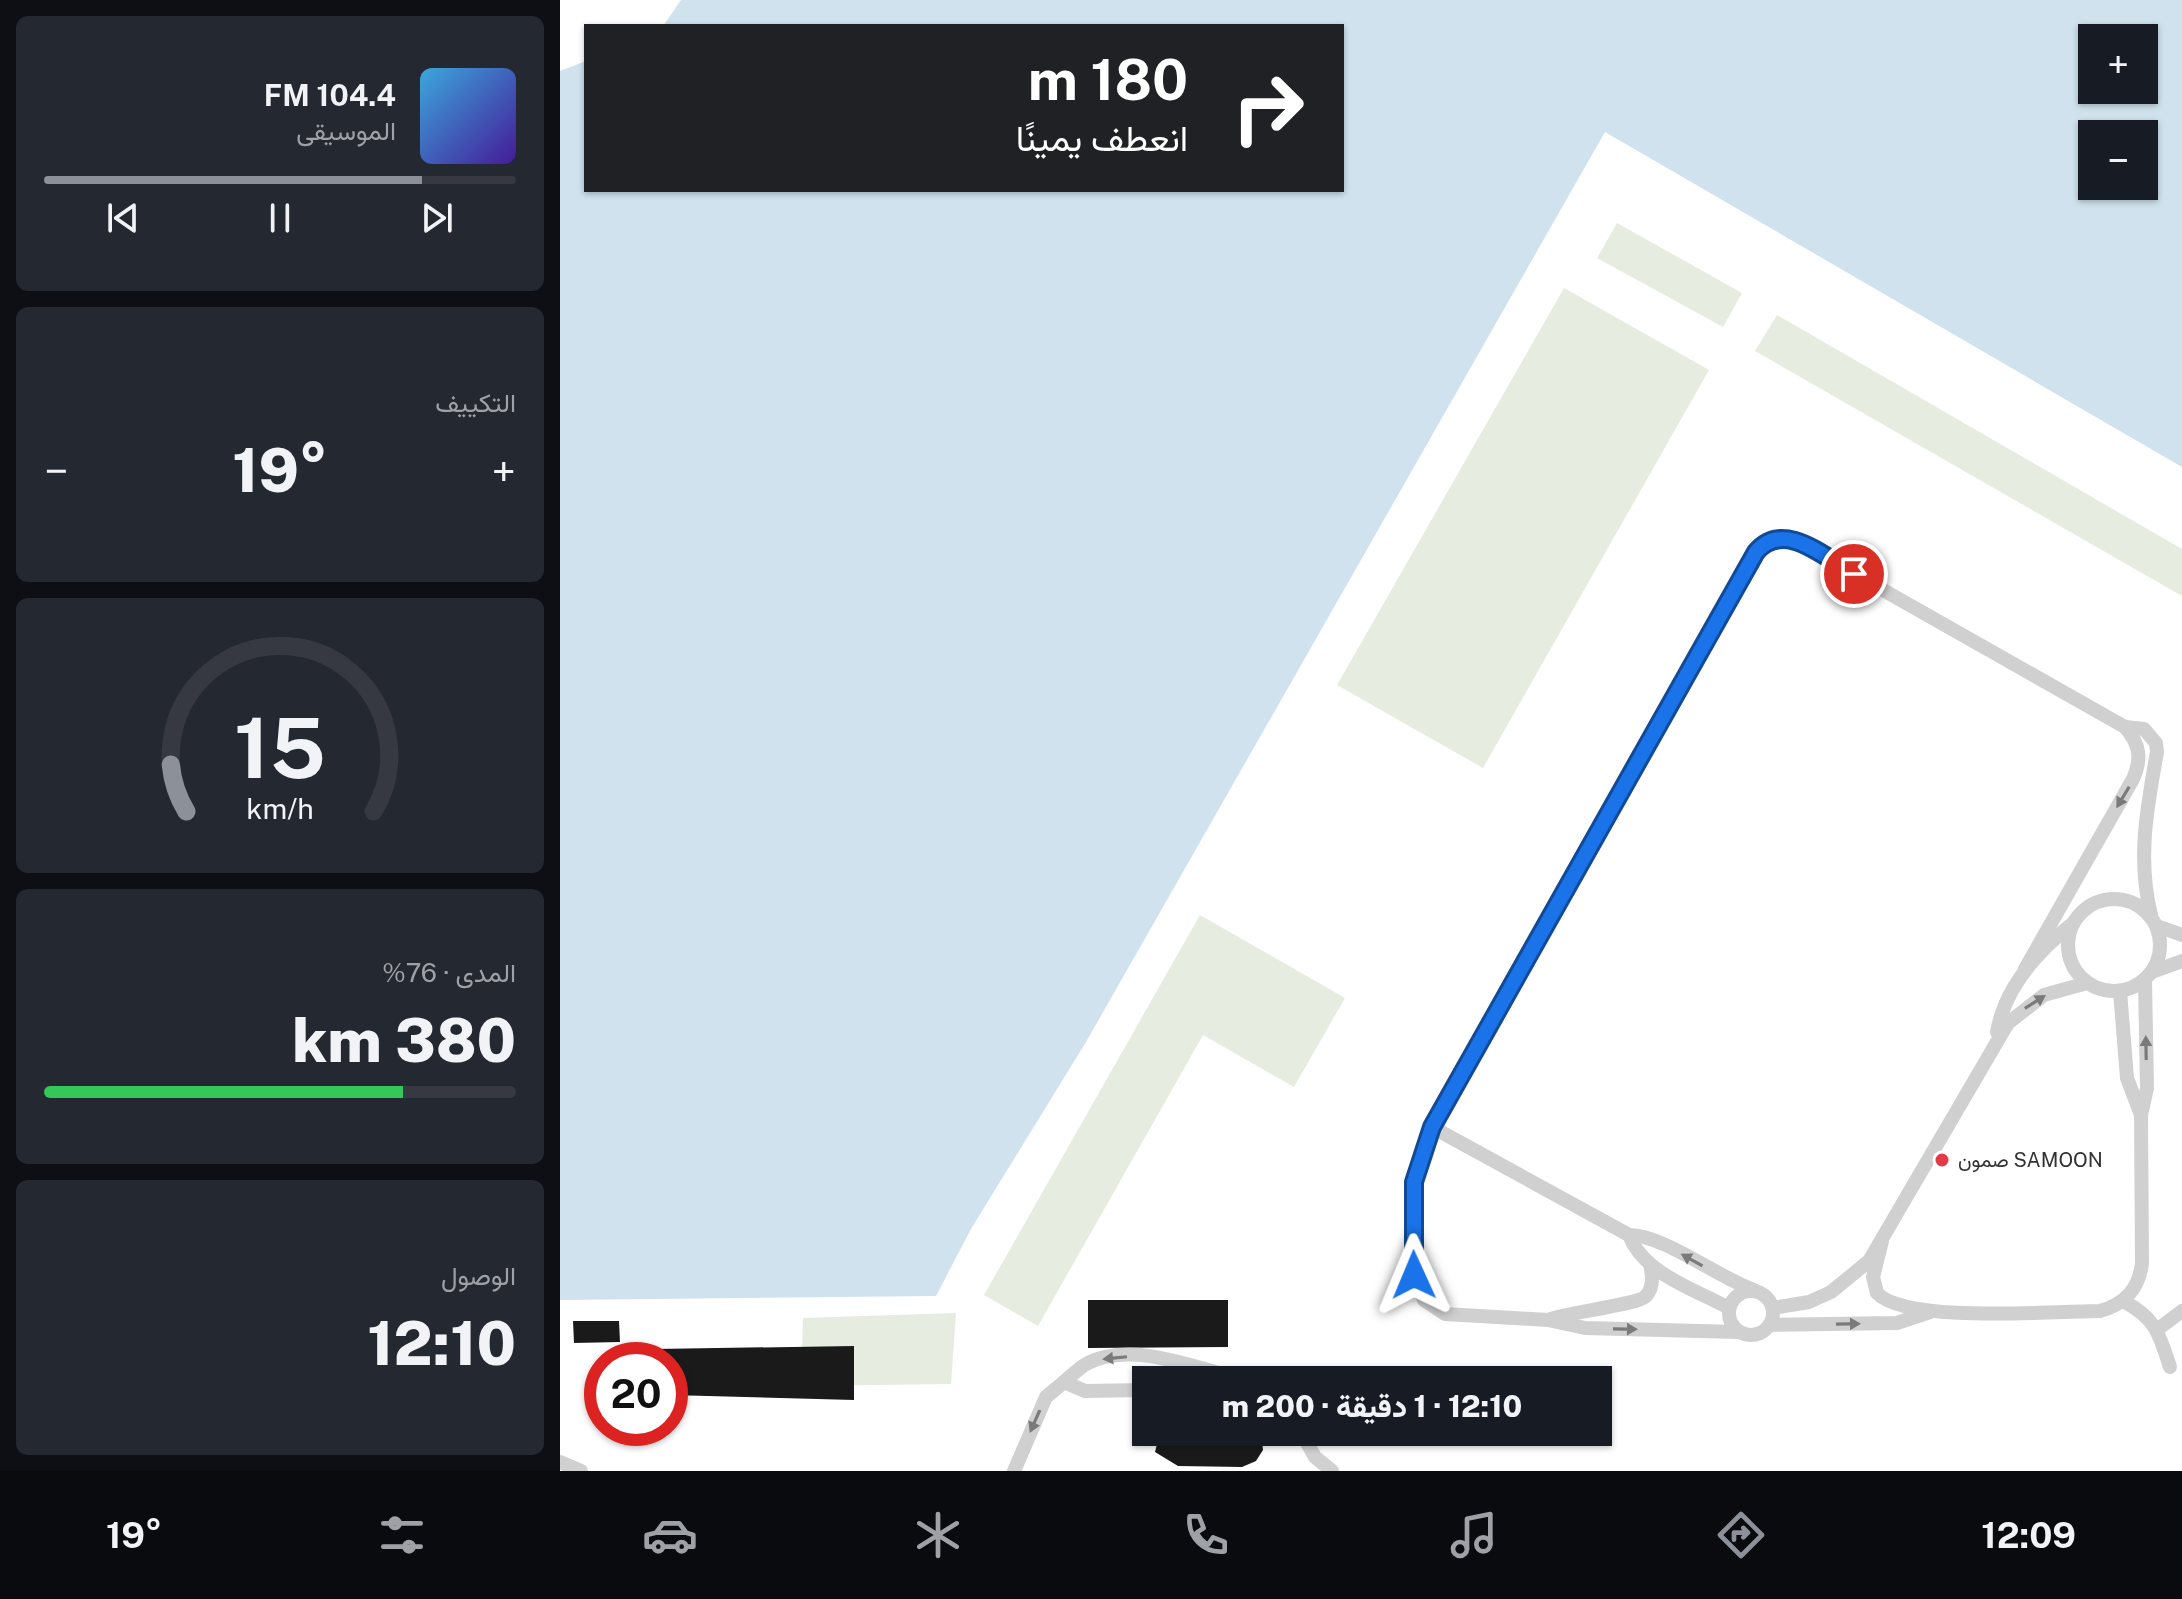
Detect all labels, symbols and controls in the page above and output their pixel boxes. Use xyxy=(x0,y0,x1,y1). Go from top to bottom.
map controls xyxy=(2078,24,2158,200)
button: + xyxy=(2078,24,2158,104)
text: 180 m xyxy=(1028,47,1188,113)
icon: right xyxy=(1216,56,1320,160)
text: 104.4 FM xyxy=(264,77,396,113)
text: الموسيقى xyxy=(296,115,396,146)
text: انعطف يمينًا xyxy=(1016,117,1188,159)
button: − xyxy=(2078,120,2158,200)
icon: previous xyxy=(101,196,145,240)
icon: pause xyxy=(258,196,302,240)
icon: next xyxy=(415,196,459,240)
text: التكييف xyxy=(435,387,516,418)
text: 19° xyxy=(232,435,328,506)
text: − xyxy=(44,445,68,497)
text: + xyxy=(492,445,516,497)
pin xyxy=(1820,540,1888,608)
icon: arrive xyxy=(1832,552,1876,596)
text: 15 xyxy=(234,698,326,796)
one-way arrow xyxy=(2116,786,2130,808)
text: km/h xyxy=(246,792,314,825)
text: المدى · 76% xyxy=(382,957,516,988)
one-way arrow xyxy=(2024,994,2045,1009)
text: 380 km xyxy=(292,1005,516,1076)
one-way arrow xyxy=(2140,1035,2153,1060)
place label: صمون SAMOON xyxy=(1958,1148,2103,1173)
marker: صمون SAMOON xyxy=(1933,1151,1951,1169)
position arrow xyxy=(1372,1233,1456,1317)
one-way arrow xyxy=(1680,1253,1703,1267)
text: الوصول xyxy=(441,1260,516,1291)
text: 12:10 xyxy=(367,1308,516,1379)
one-way arrow xyxy=(1836,1317,1861,1330)
one-way arrow xyxy=(1613,1323,1638,1336)
speed limit sign: 20 xyxy=(584,1342,688,1446)
one-way arrow xyxy=(1102,1351,1127,1364)
text: 12:10 · 1 دقيقة · 200 m xyxy=(1222,1388,1522,1424)
one-way arrow xyxy=(1029,1409,1042,1433)
icon: filters xyxy=(374,1507,430,1563)
icon: car xyxy=(642,1507,698,1563)
icon: climate xyxy=(910,1507,966,1563)
icon: phone xyxy=(1178,1507,1234,1563)
icon: music xyxy=(1446,1507,1502,1563)
icon: directions xyxy=(1713,1507,1769,1563)
text: 19° xyxy=(106,1514,162,1556)
text: 12:09 xyxy=(1981,1514,2076,1556)

